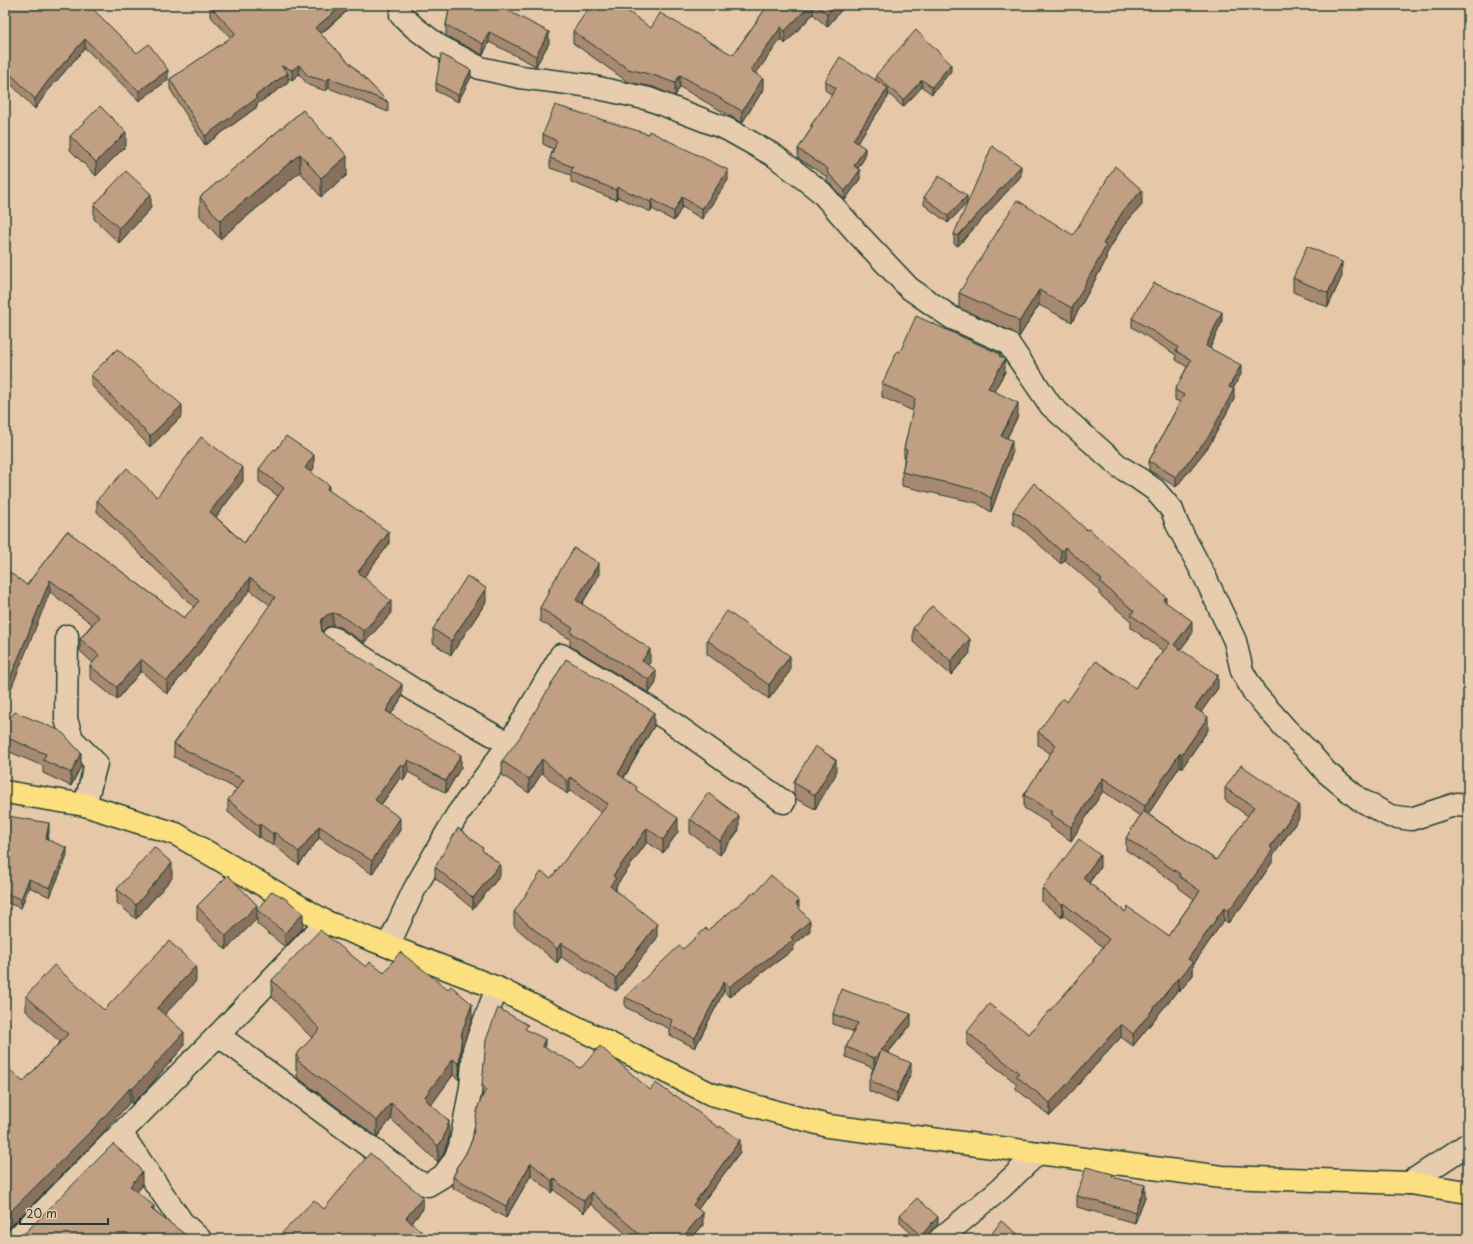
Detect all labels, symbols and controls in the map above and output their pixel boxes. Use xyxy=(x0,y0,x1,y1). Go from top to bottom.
scale bar xyxy=(20,1200,108,1226)
text: 20 m xyxy=(26,1204,57,1222)

